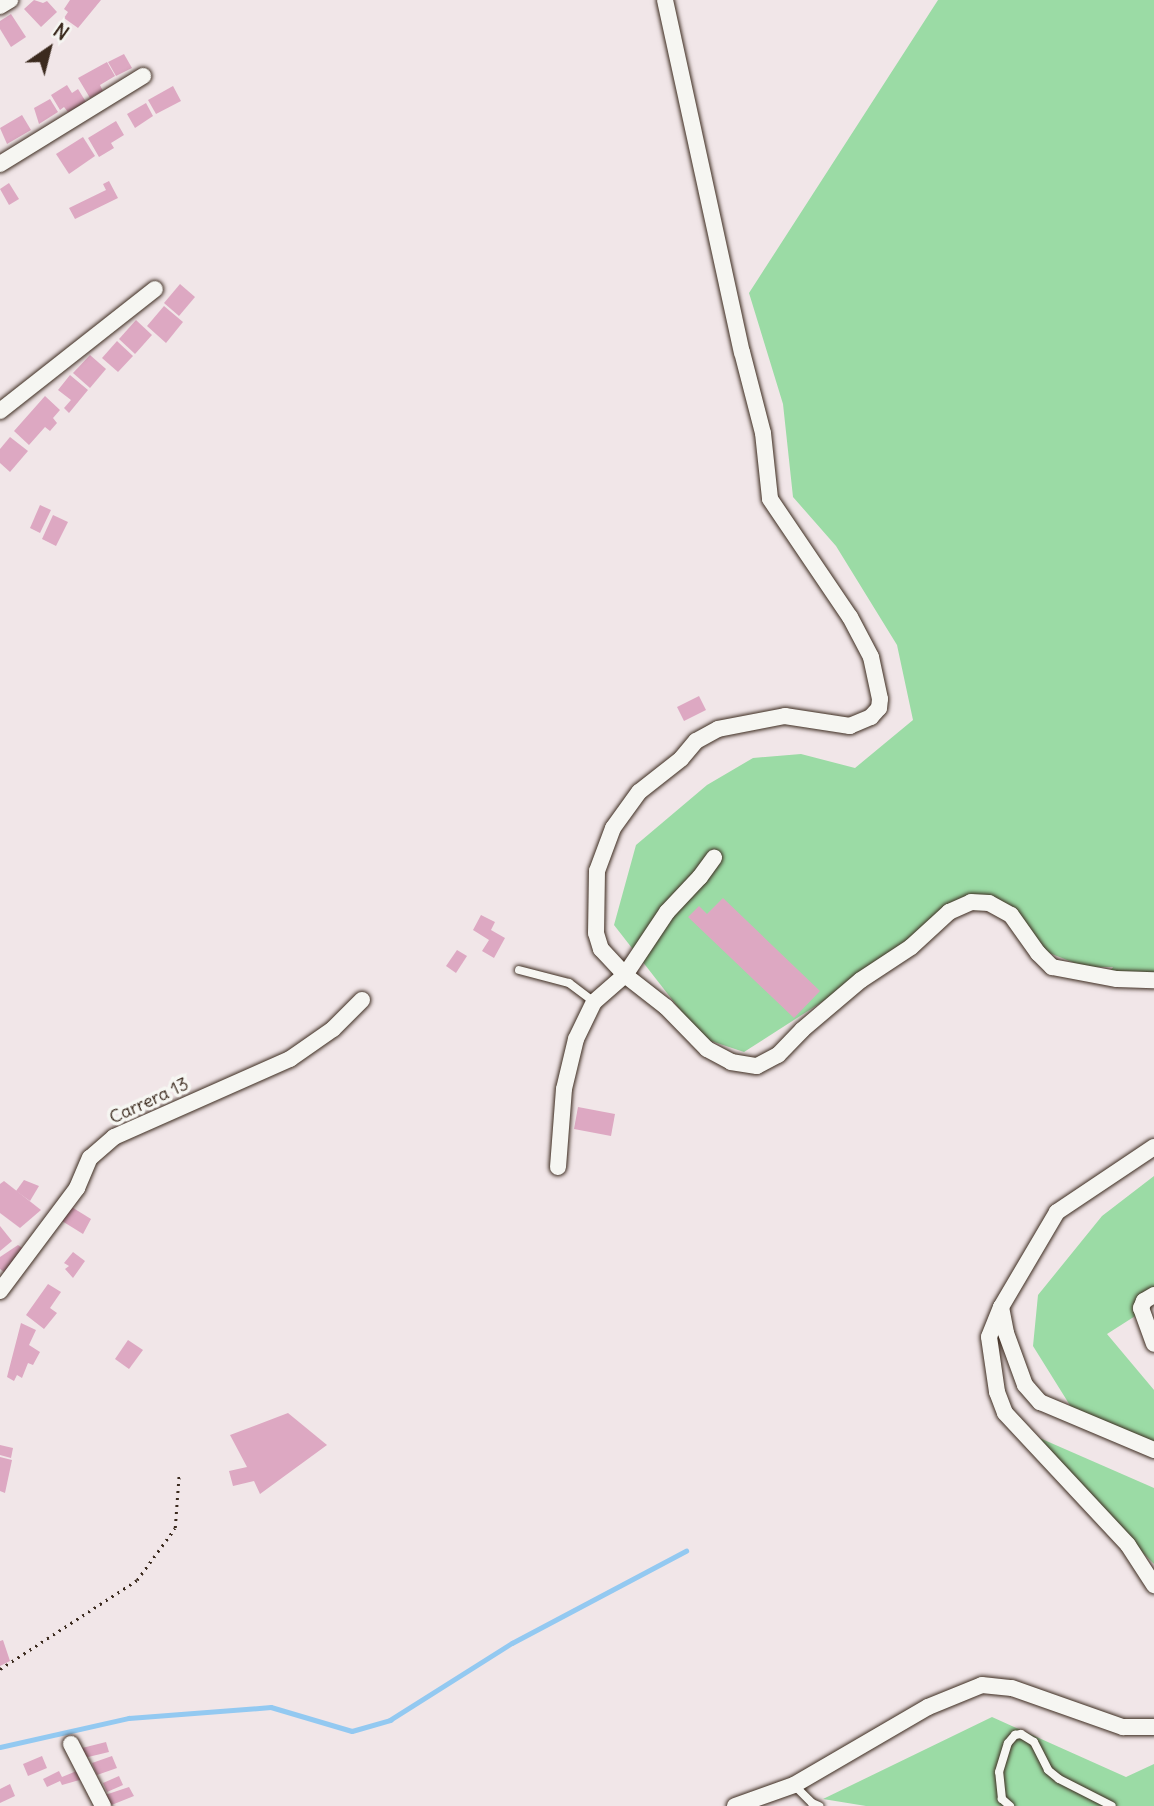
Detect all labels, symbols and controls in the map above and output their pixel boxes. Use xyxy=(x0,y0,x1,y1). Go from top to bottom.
north arrow xyxy=(14,14,84,84)
text: N xyxy=(49,18,73,45)
street label: Carrera 13 xyxy=(106,1073,192,1129)

